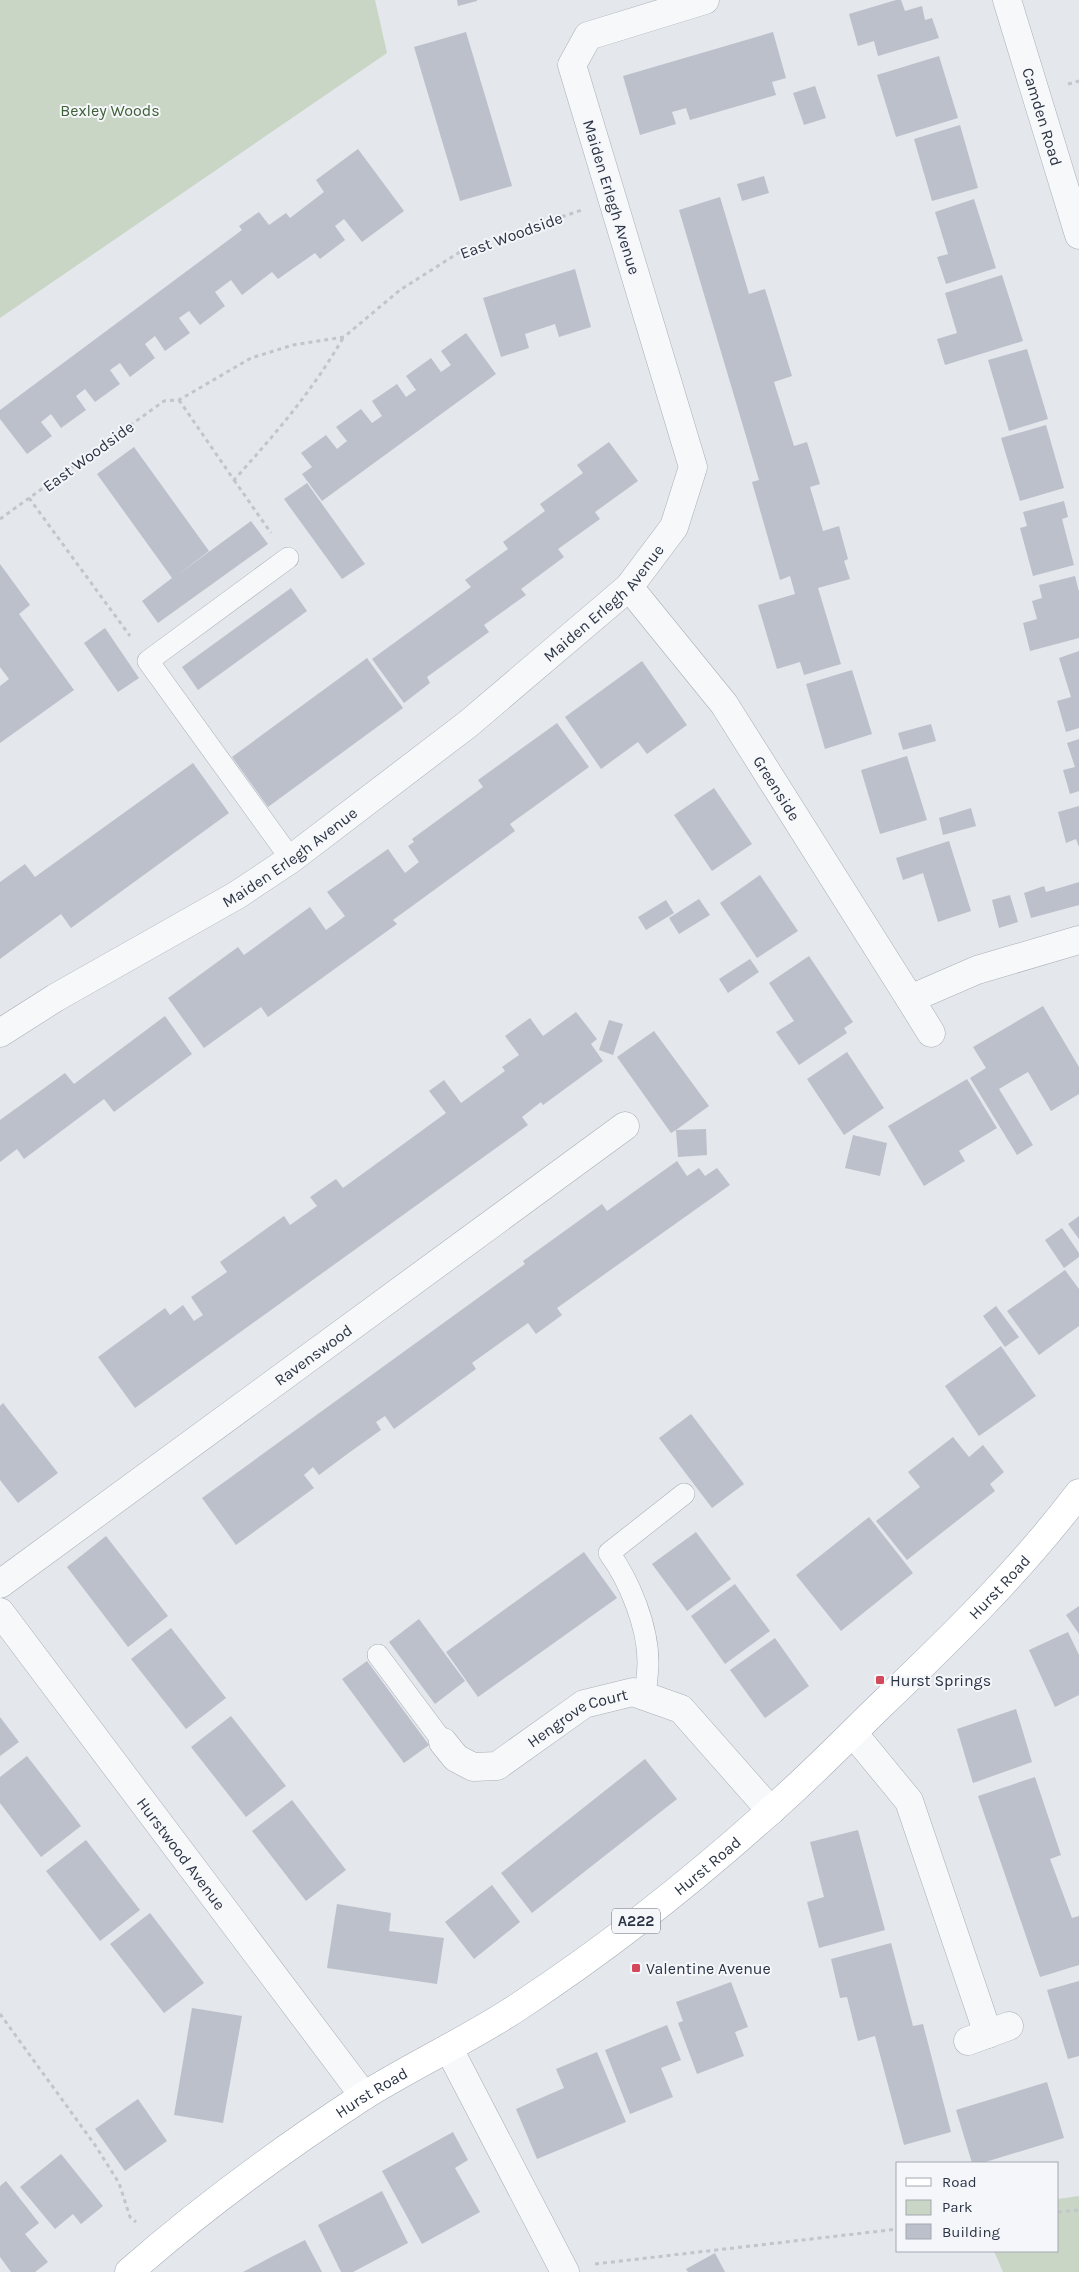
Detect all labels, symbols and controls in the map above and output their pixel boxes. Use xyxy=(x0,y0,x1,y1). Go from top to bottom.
street label: Camden Road xyxy=(1018,65,1066,168)
park label: Bexley Woods xyxy=(60,101,160,120)
street label: Maiden Erlegh Avenue xyxy=(579,117,644,277)
street label: East Woodside xyxy=(457,208,565,263)
street label: East Woodside xyxy=(39,417,137,496)
street label: Maiden Erlegh Avenue xyxy=(540,541,668,666)
street label: Greenside xyxy=(749,752,804,824)
street label: Maiden Erlegh Avenue xyxy=(219,803,361,912)
street label: Ravenswood xyxy=(271,1320,356,1390)
street label: Hurst Road xyxy=(965,1551,1034,1623)
place label: Hurst Springs xyxy=(890,1671,991,1690)
marker: Hurst Springs xyxy=(874,1674,886,1686)
street label: Hengrove Court xyxy=(524,1685,630,1752)
street label: Hurstwood Avenue xyxy=(133,1794,230,1914)
street label: Hurst Road xyxy=(670,1832,745,1899)
road number: A222 xyxy=(612,1908,660,1934)
place label: Valentine Avenue xyxy=(646,1959,771,1978)
marker: Valentine Avenue xyxy=(630,1962,642,1974)
street label: Hurst Road xyxy=(332,2063,411,2122)
legend xyxy=(896,2162,1059,2252)
text: Road xyxy=(942,2173,977,2191)
text: Park xyxy=(942,2198,972,2216)
text: Building xyxy=(942,2223,1000,2241)

